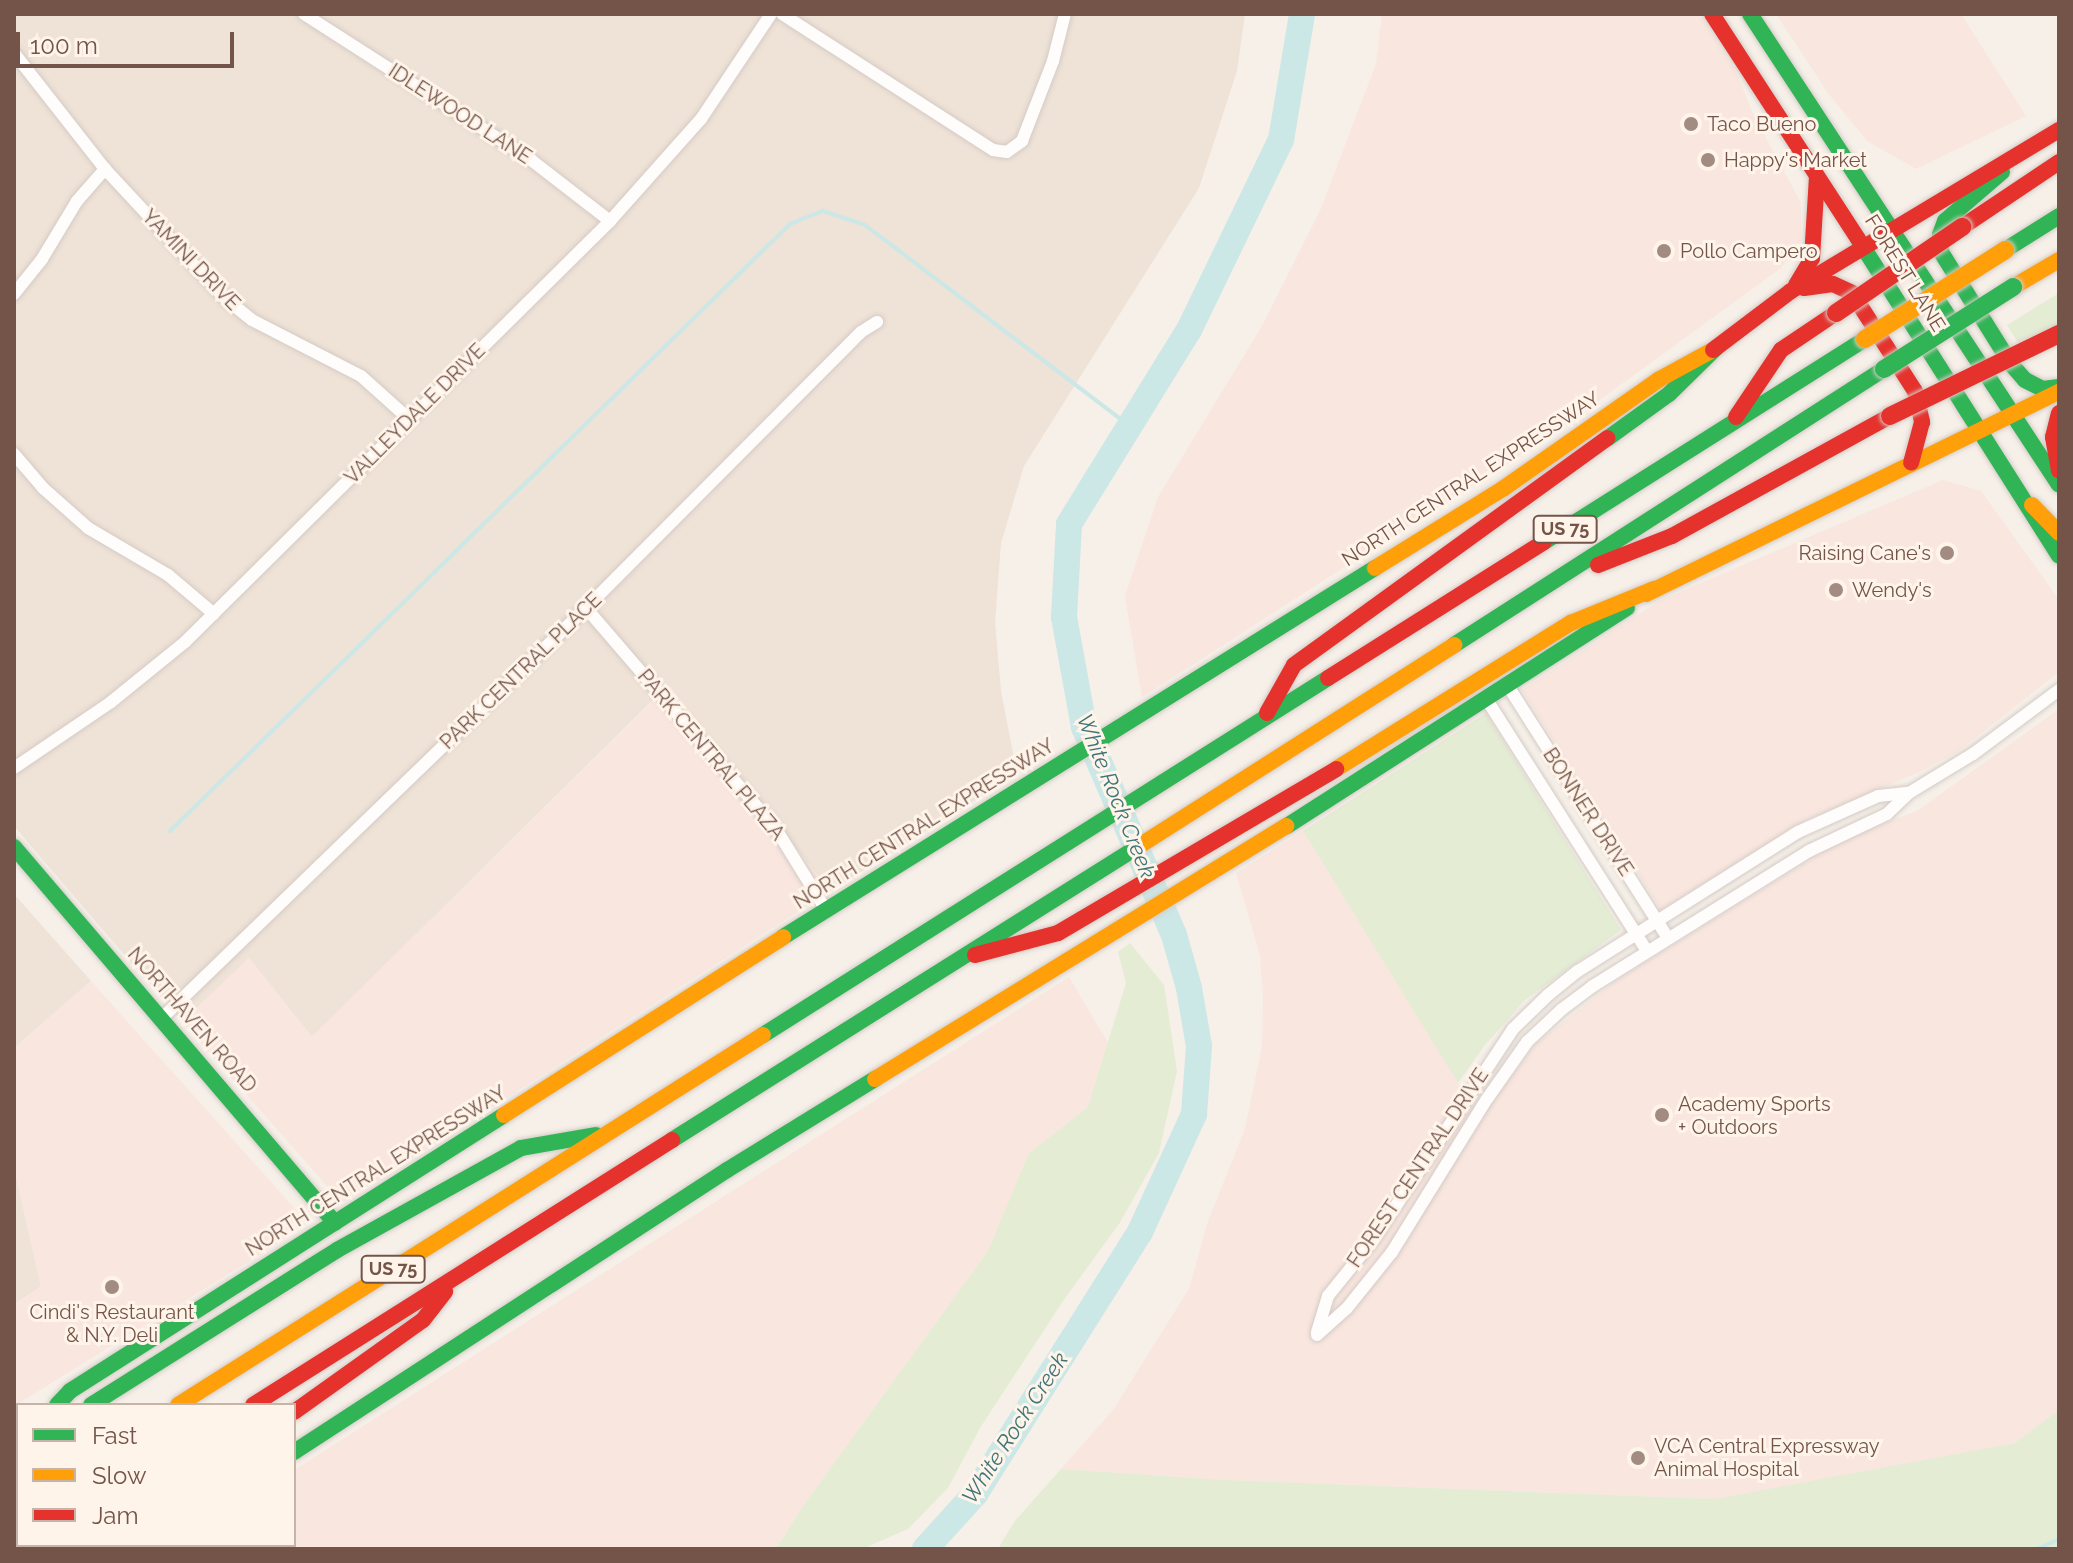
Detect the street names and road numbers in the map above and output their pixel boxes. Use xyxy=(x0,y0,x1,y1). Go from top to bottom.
street label: IDLEWOOD LANE xyxy=(384,59,536,169)
street label: YAMINI DRIVE xyxy=(137,205,245,315)
street label: FOREST LANE xyxy=(1859,210,1951,336)
street label: VALLEYDALE DRIVE xyxy=(340,339,490,489)
street label: NORTH CENTRAL EXPRESSWAY xyxy=(1337,386,1605,572)
road number: US 75 xyxy=(1531,515,1599,543)
street label: PARK CENTRAL PLACE xyxy=(435,587,607,755)
street label: PARK CENTRAL PLAZA xyxy=(632,664,790,846)
street label: NORTH CENTRAL EXPRESSWAY xyxy=(789,733,1059,915)
street label: BONNER DRIVE xyxy=(1538,744,1638,880)
street label: NORTHAVEN ROAD xyxy=(122,943,262,1097)
street label: FOREST CENTRAL DRIVE xyxy=(1342,1063,1494,1273)
street label: NORTH CENTRAL EXPRESSWAY xyxy=(241,1080,511,1262)
road number: US 75 xyxy=(359,1255,427,1283)

